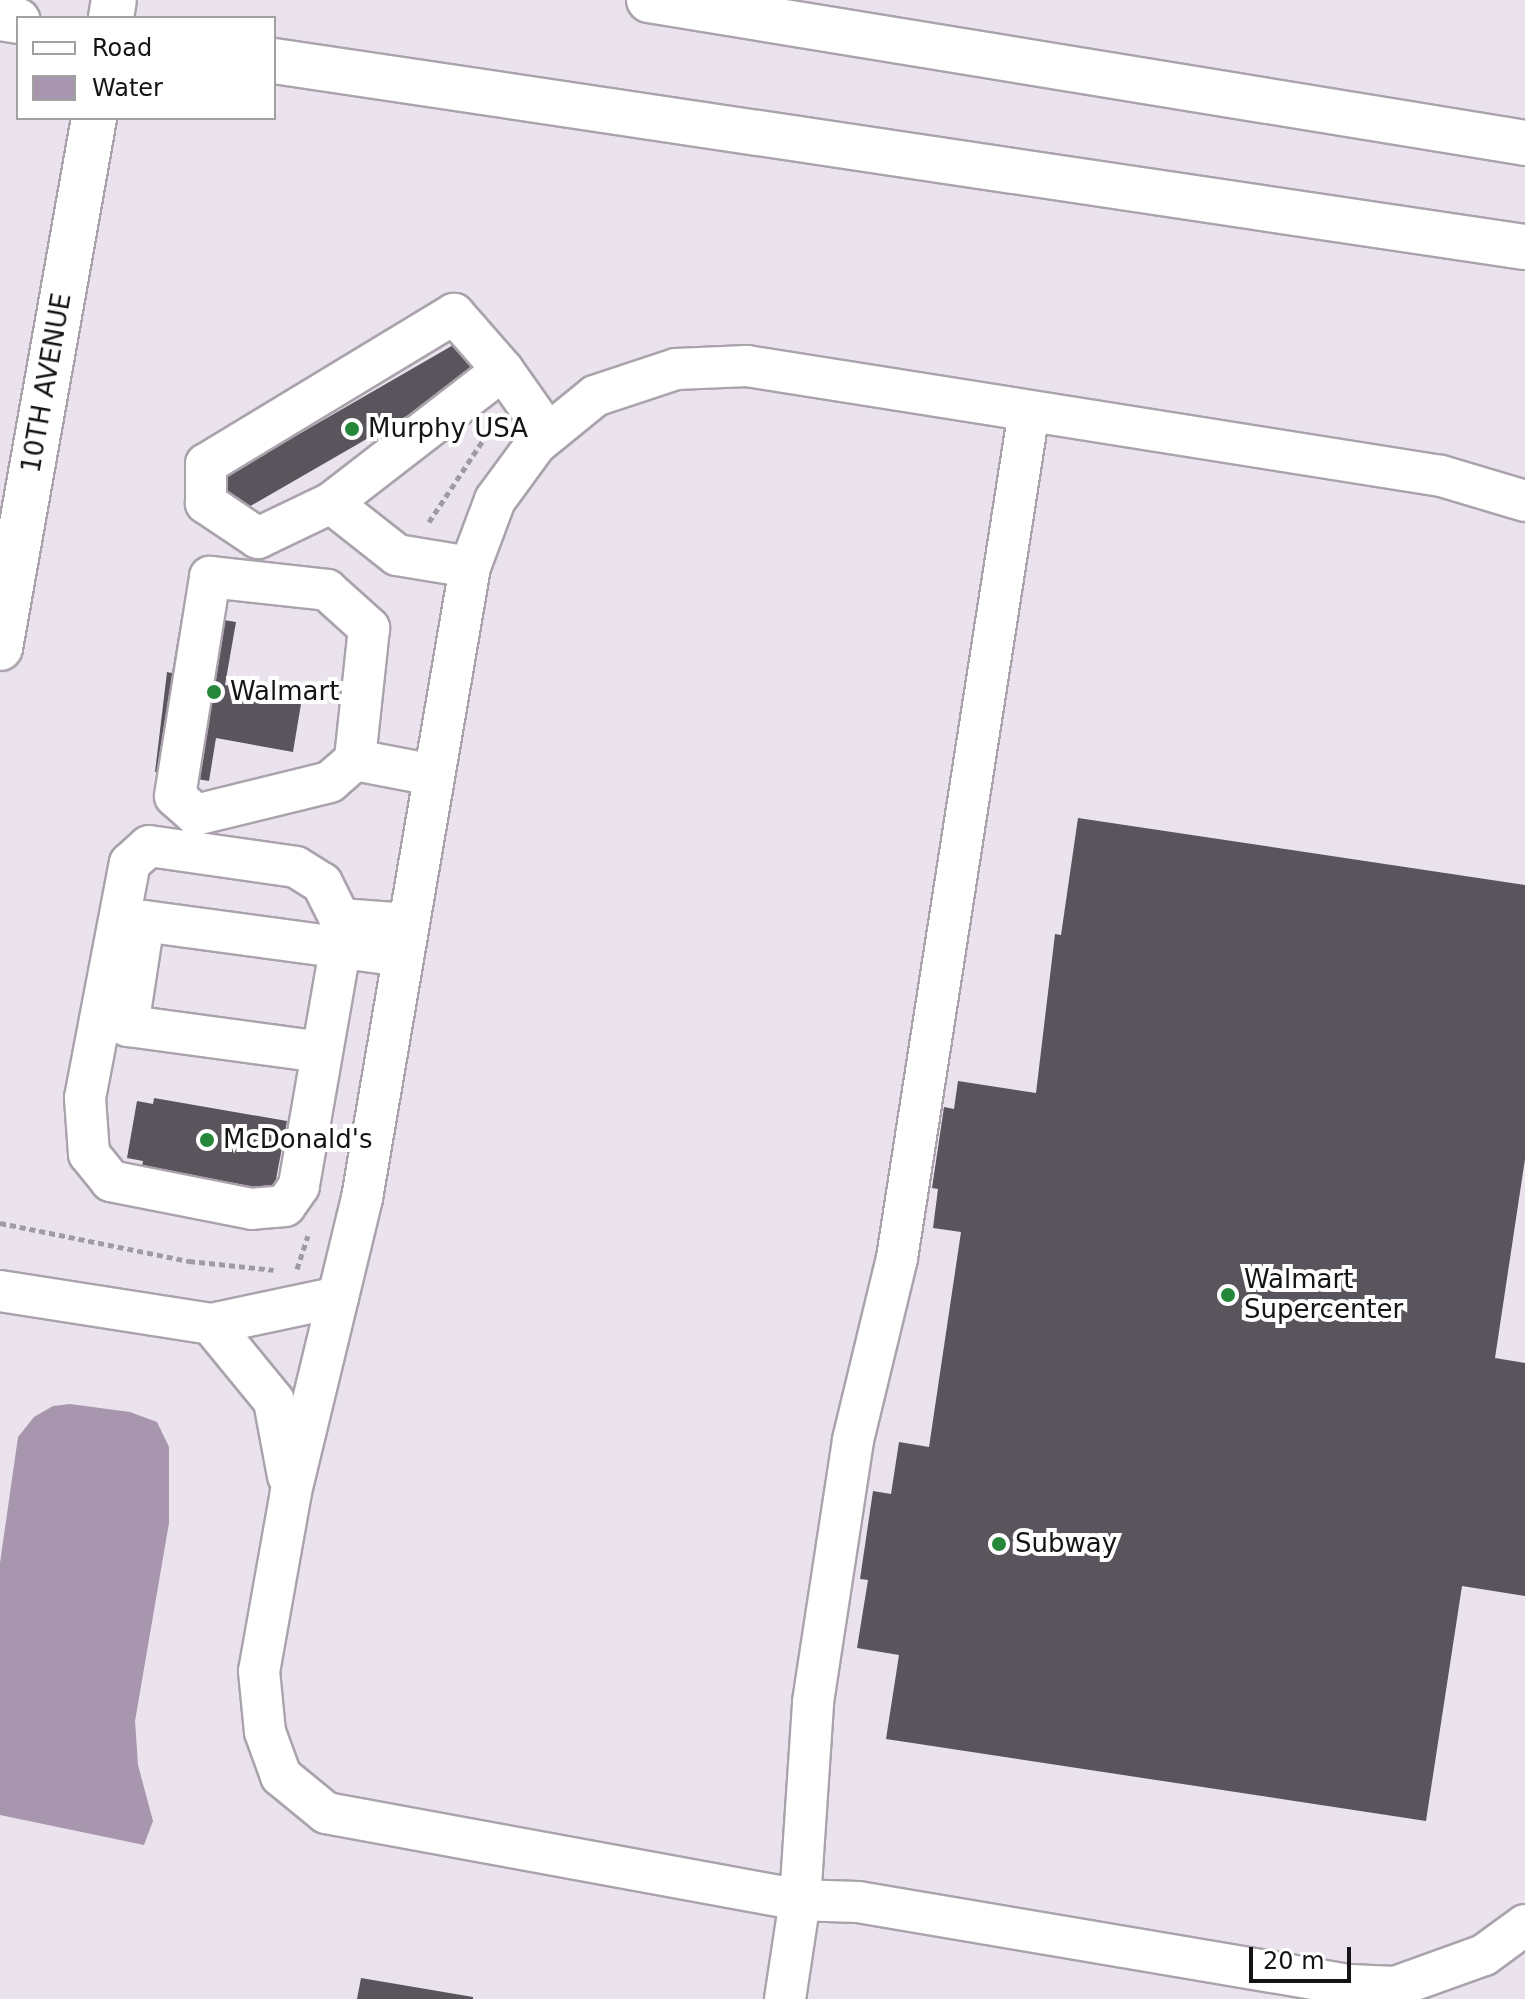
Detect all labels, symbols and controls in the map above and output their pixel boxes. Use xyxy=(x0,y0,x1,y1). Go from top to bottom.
legend xyxy=(16,16,276,120)
text: Road xyxy=(92,34,152,62)
text: Water xyxy=(92,74,163,102)
street label: 10TH AVENUE xyxy=(16,291,78,475)
place label: Murphy USA xyxy=(368,413,528,445)
marker: Murphy USA xyxy=(343,420,361,438)
place label: Walmart xyxy=(230,676,339,708)
marker: Walmart xyxy=(205,683,223,701)
place label: McDonald's xyxy=(223,1124,372,1156)
marker: McDonald's xyxy=(198,1131,216,1149)
place label: Walmart Supercenter xyxy=(1244,1264,1403,1326)
marker: Walmart Supercenter xyxy=(1219,1286,1237,1304)
place label: Subway xyxy=(1015,1528,1117,1560)
marker: Subway xyxy=(990,1535,1008,1553)
scale bar xyxy=(1253,1931,1355,1981)
text: 20 m xyxy=(1263,1947,1325,1975)

